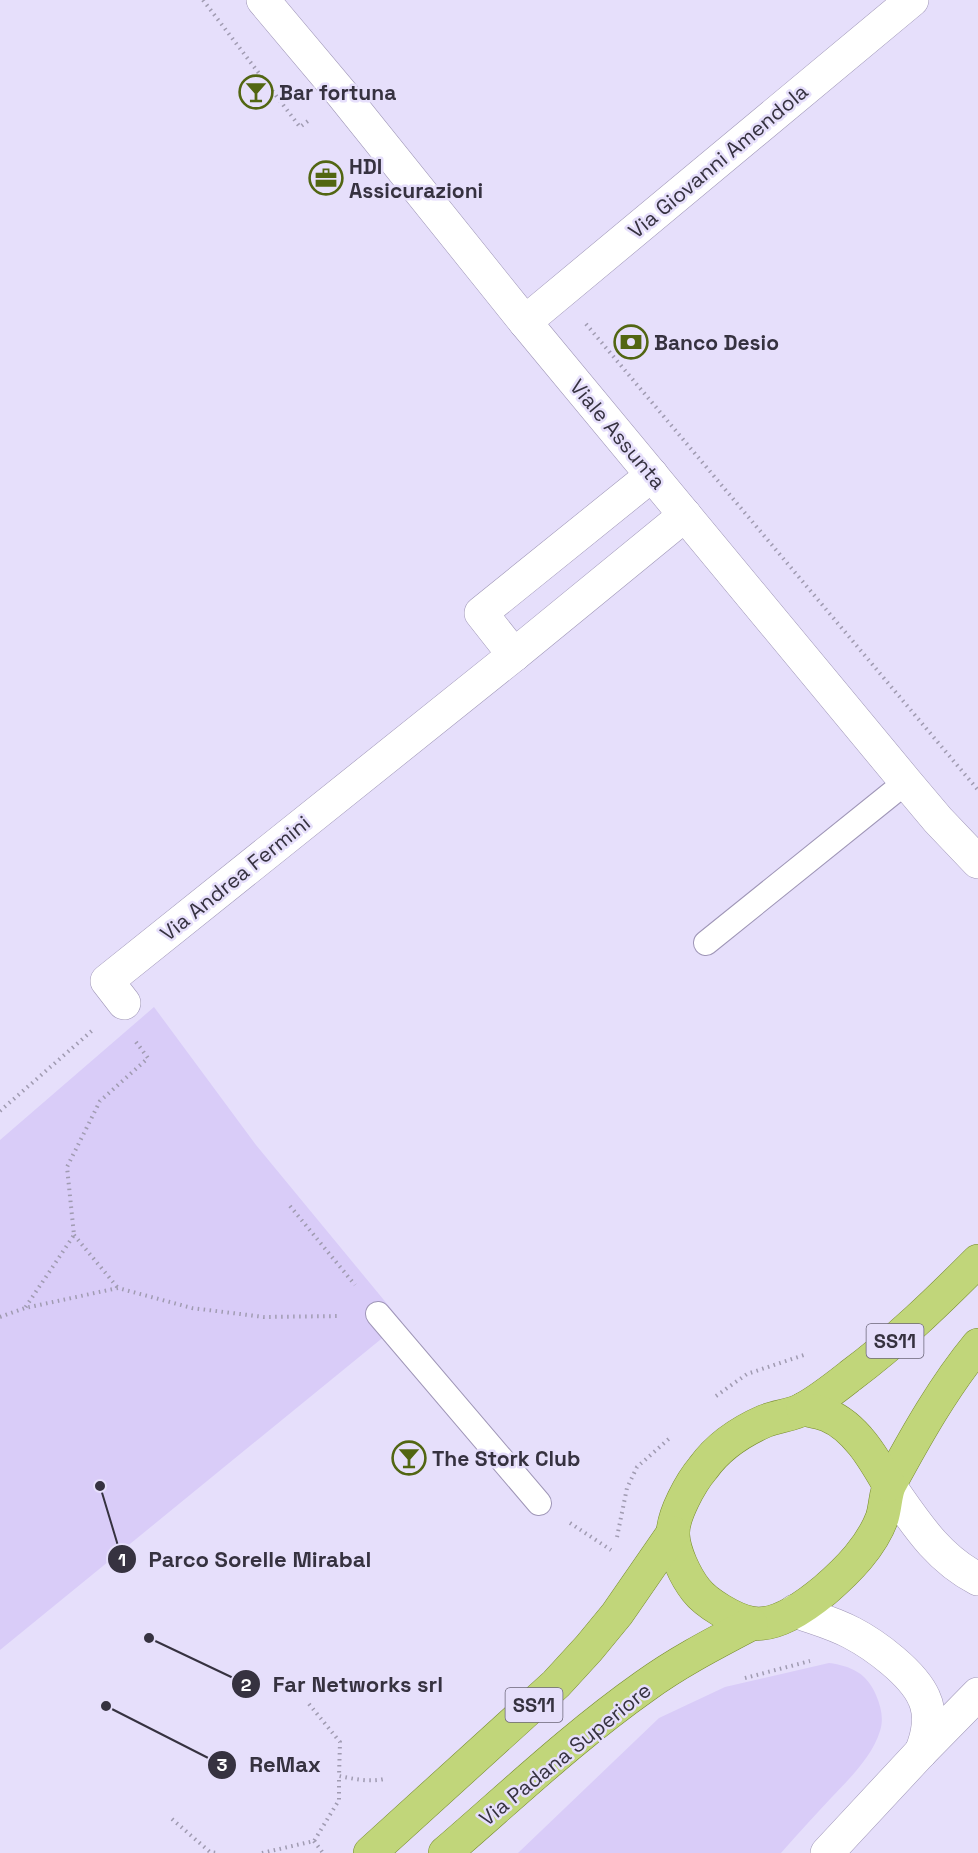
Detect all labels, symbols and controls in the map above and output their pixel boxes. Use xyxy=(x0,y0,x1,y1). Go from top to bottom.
bar icon: Bar fortuna xyxy=(238,74,274,110)
street label: Via Giovanni Amendola xyxy=(623,78,813,244)
place label: Bar fortuna xyxy=(279,79,396,106)
place label: HDI Assicurazioni xyxy=(349,153,483,204)
office icon: HDI Assicurazioni xyxy=(308,160,344,196)
bank icon: Banco Desio xyxy=(613,324,649,360)
place label: Banco Desio xyxy=(654,329,779,356)
street label: Viale Assunta xyxy=(564,373,672,495)
street label: Via Andrea Fermini xyxy=(155,809,315,947)
road number: SS11 xyxy=(866,1324,924,1358)
bar icon: The Stork Club xyxy=(391,1440,427,1476)
place label: The Stork Club xyxy=(432,1445,580,1472)
callout: Parco Sorelle Mirabal xyxy=(107,1539,384,1579)
text: Parco Sorelle Mirabal xyxy=(149,1545,371,1573)
text: 1 xyxy=(118,1548,126,1571)
callout: Far Networks srl xyxy=(231,1664,455,1704)
text: Far Networks srl xyxy=(273,1670,443,1698)
text: 2 xyxy=(241,1673,252,1696)
street label: Via Padana Superiore xyxy=(474,1676,656,1832)
road number: SS11 xyxy=(506,1688,562,1722)
callout: ReMax xyxy=(207,1745,333,1785)
text: ReMax xyxy=(249,1750,321,1778)
text: 3 xyxy=(217,1753,228,1776)

